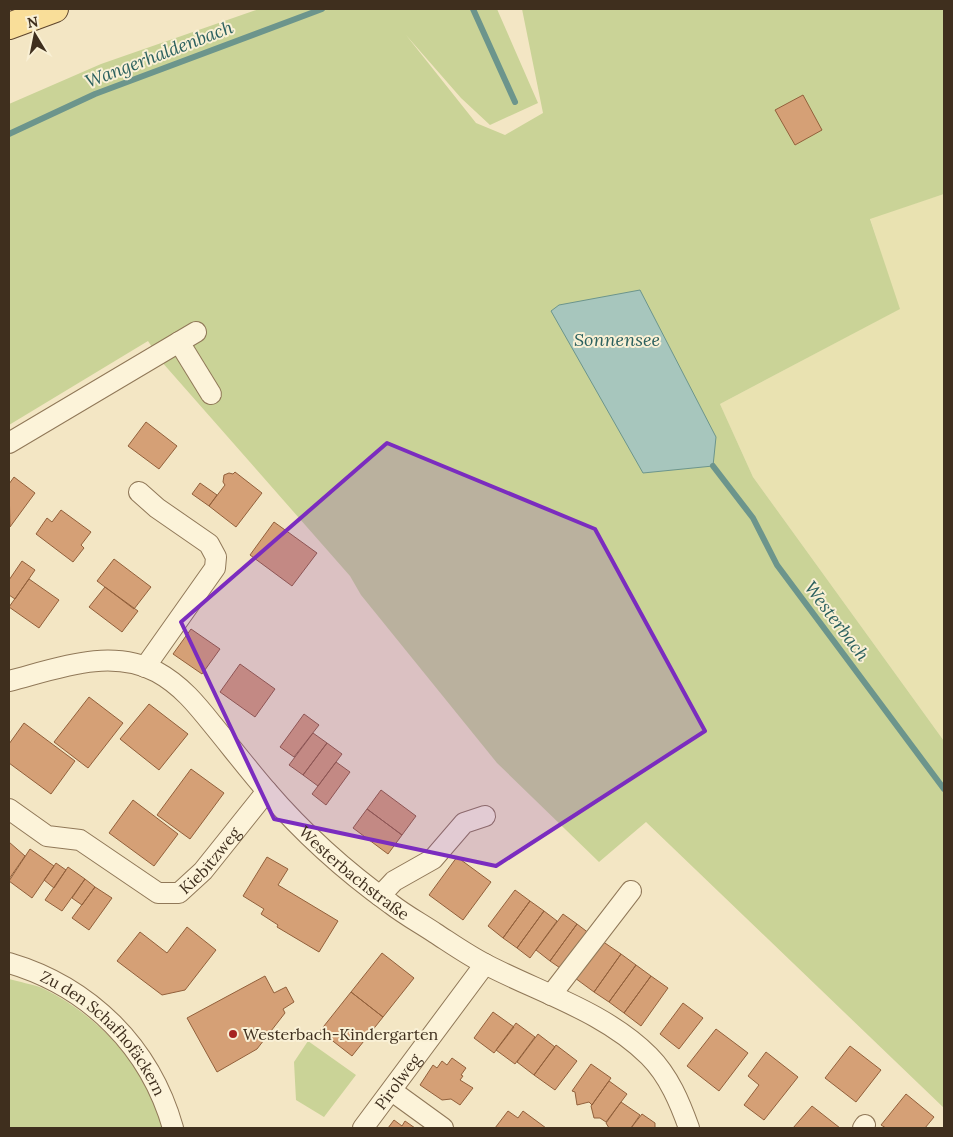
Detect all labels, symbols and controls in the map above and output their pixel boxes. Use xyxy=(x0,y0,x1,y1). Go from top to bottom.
north arrow xyxy=(10,10,60,60)
text: N xyxy=(26,12,40,32)
water label: Wangerhaldenbach xyxy=(82,15,237,93)
water label: Sonnensee xyxy=(574,328,660,351)
water label: Westerbach xyxy=(799,576,875,666)
street label: Westerbachstraße xyxy=(295,821,413,924)
street label: Kiebitzweg xyxy=(175,822,245,898)
street label: Zu den Schafhofäckern xyxy=(37,966,170,1099)
place label: Westerbach-Kindergarten xyxy=(243,1024,439,1044)
marker: Westerbach-Kindergarten xyxy=(227,1028,239,1040)
street label: Pirolweg xyxy=(370,1049,426,1113)

